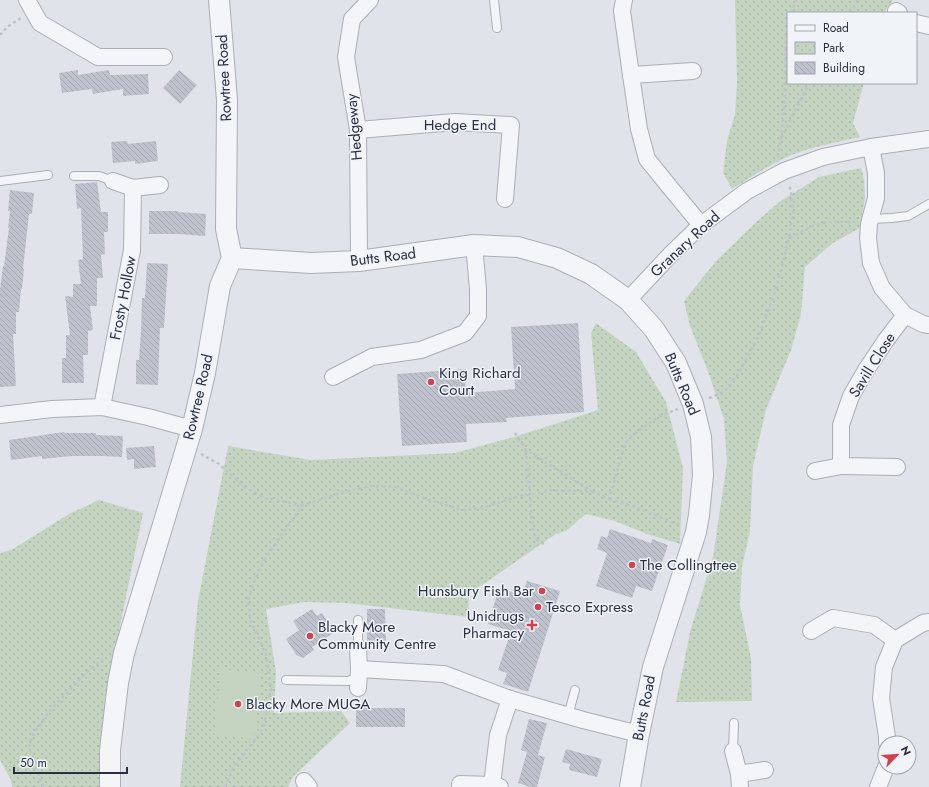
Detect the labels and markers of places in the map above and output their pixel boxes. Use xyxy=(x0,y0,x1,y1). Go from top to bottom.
place label: King Richard Court xyxy=(439,362,521,401)
marker: King Richard Court xyxy=(426,377,436,387)
place label: The Collingtree xyxy=(640,554,737,576)
marker: The Collingtree xyxy=(627,560,637,570)
place label: Hunsbury Fish Bar xyxy=(418,580,535,602)
marker: Hunsbury Fish Bar xyxy=(537,586,547,596)
place label: Tesco Express xyxy=(546,596,633,618)
marker: Tesco Express xyxy=(533,602,543,612)
place label: Unidrugs Pharmacy xyxy=(463,605,524,644)
place label: Blacky More Community Centre xyxy=(318,616,437,655)
marker: Unidrugs Pharmacy xyxy=(527,620,537,630)
marker: Blacky More Community Centre xyxy=(305,631,315,641)
place label: Blacky More MUGA xyxy=(246,693,370,715)
marker: Blacky More MUGA xyxy=(233,699,243,709)

